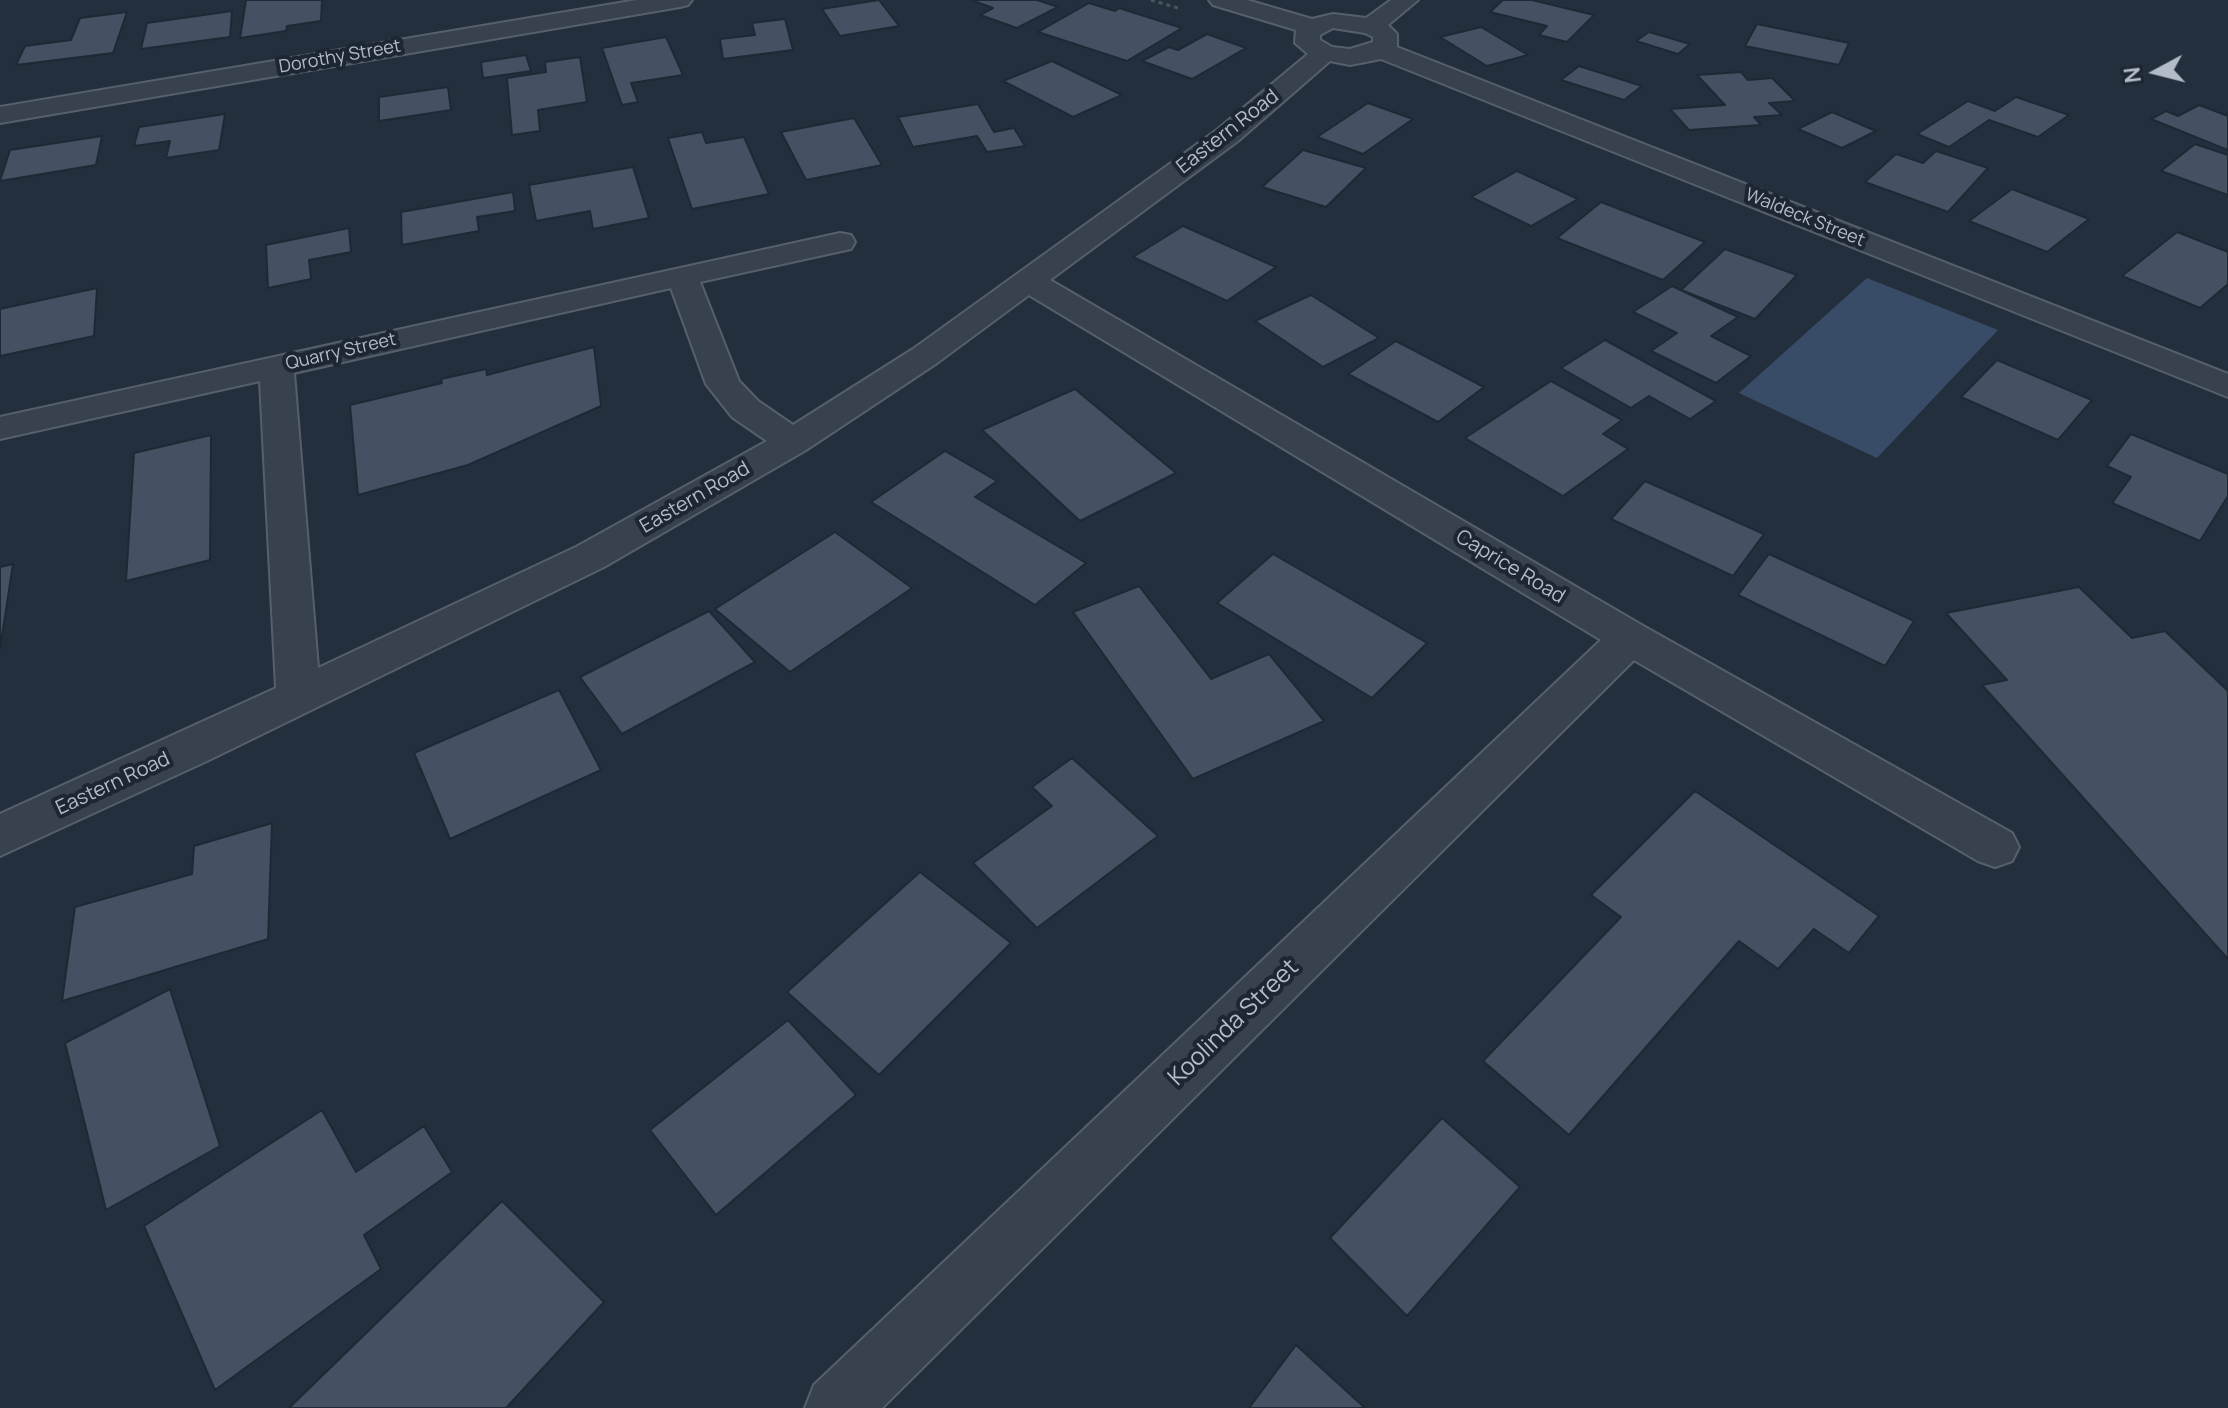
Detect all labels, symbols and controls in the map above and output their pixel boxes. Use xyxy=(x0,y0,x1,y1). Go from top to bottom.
north arrow xyxy=(2116,32,2196,112)
street label: Dorothy Street xyxy=(277,36,403,78)
text: N xyxy=(2116,65,2148,85)
street label: Eastern Road xyxy=(1172,85,1284,179)
street label: Waldeck Street xyxy=(1742,184,1868,252)
street label: Quarry Street xyxy=(284,329,398,375)
street label: Eastern Road xyxy=(636,457,754,539)
street label: Caprice Road xyxy=(1451,525,1569,609)
street label: Eastern Road xyxy=(52,747,174,821)
street label: Koolinda Street xyxy=(1163,954,1305,1092)

